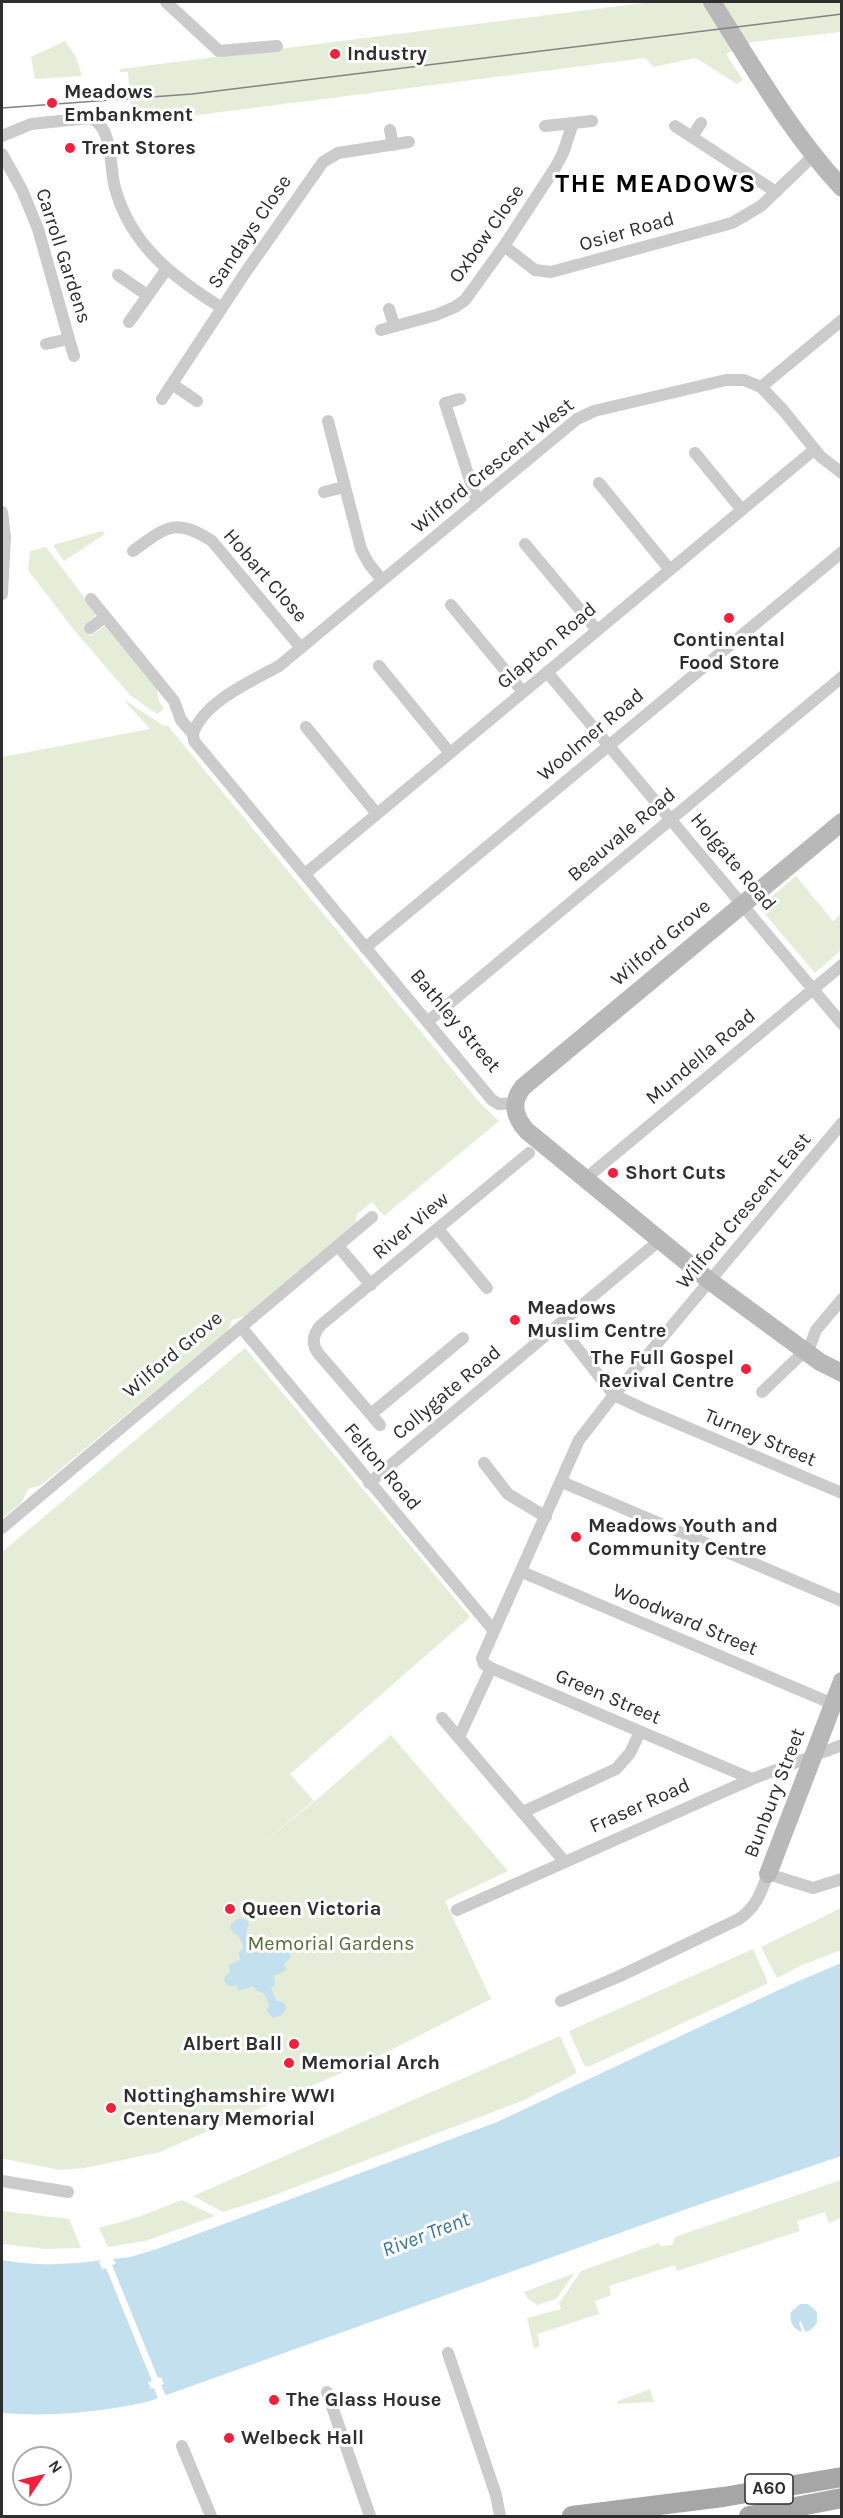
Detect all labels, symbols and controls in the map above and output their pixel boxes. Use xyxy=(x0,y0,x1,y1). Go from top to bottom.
place label: Industry xyxy=(347,42,427,66)
marker: Industry xyxy=(328,47,342,61)
place label: Meadows Embankment xyxy=(64,80,193,127)
marker: Meadows Embankment xyxy=(45,96,59,110)
place label: Trent Stores xyxy=(82,136,196,160)
marker: Trent Stores xyxy=(63,141,77,155)
district label: THE MEADOWS xyxy=(555,169,757,201)
street label: Sandays Close xyxy=(203,171,297,293)
street label: Oxbow Close xyxy=(444,180,530,288)
street label: Carroll Gardens xyxy=(30,186,96,326)
street label: Osier Road xyxy=(577,207,677,257)
street label: Wilford Crescent West xyxy=(407,393,579,539)
street label: Hobart Close xyxy=(218,524,312,628)
street label: Glapton Road xyxy=(492,597,602,695)
marker: Continental Food Store xyxy=(722,611,736,625)
place label: Continental Food Store xyxy=(673,628,785,675)
street label: Woolmer Road xyxy=(533,683,649,787)
street label: Beauvale Road xyxy=(563,783,681,887)
street label: Holgate Road xyxy=(685,808,781,916)
street label: Wilford Grove xyxy=(606,894,716,992)
street label: Bathley Street xyxy=(405,964,505,1078)
street label: Mundella Road xyxy=(641,1004,761,1110)
street label: Wilford Crescent East xyxy=(672,1128,816,1294)
place label: Short Cuts xyxy=(625,1161,726,1185)
marker: Short Cuts xyxy=(606,1166,620,1180)
street label: River View xyxy=(368,1187,454,1265)
place label: Meadows Muslim Centre xyxy=(527,1296,666,1343)
street label: Wilford Grove xyxy=(118,1306,228,1404)
marker: Meadows Muslim Centre xyxy=(508,1313,522,1327)
street label: Collygate Road xyxy=(388,1341,506,1445)
place label: The Full Gospel Revival Centre xyxy=(591,1346,734,1393)
marker: The Full Gospel Revival Centre xyxy=(739,1362,753,1376)
street label: Turney Street xyxy=(700,1404,820,1472)
street label: Felton Road xyxy=(338,1418,426,1516)
place label: Meadows Youth and Community Centre xyxy=(588,1514,778,1561)
marker: Meadows Youth and Community Centre xyxy=(569,1530,583,1544)
street label: Woodward Street xyxy=(609,1579,761,1661)
street label: Green Street xyxy=(552,1664,664,1730)
street label: Bunbury Street xyxy=(739,1725,811,1861)
street label: Fraser Road xyxy=(586,1773,694,1839)
place label: Queen Victoria xyxy=(242,1897,381,1921)
marker: Queen Victoria xyxy=(223,1902,237,1916)
park label: Memorial Gardens xyxy=(247,1932,415,1956)
place label: Albert Ball xyxy=(183,2032,282,2056)
marker: Albert Ball xyxy=(287,2037,301,2051)
place label: Memorial Arch xyxy=(301,2051,440,2075)
marker: Memorial Arch xyxy=(282,2056,296,2070)
place label: Nottinghamshire WWI Centenary Memorial xyxy=(123,2084,335,2131)
marker: Nottinghamshire WWI Centenary Memorial xyxy=(104,2101,118,2115)
water label: River Trent xyxy=(379,2207,473,2263)
place label: The Glass House xyxy=(286,2388,441,2412)
marker: The Glass House xyxy=(267,2393,281,2407)
place label: Welbeck Hall xyxy=(241,2426,364,2450)
marker: Welbeck Hall xyxy=(222,2431,236,2445)
north arrow xyxy=(12,2446,72,2506)
text: N xyxy=(44,2456,67,2477)
road number: A60 xyxy=(745,2474,793,2504)

